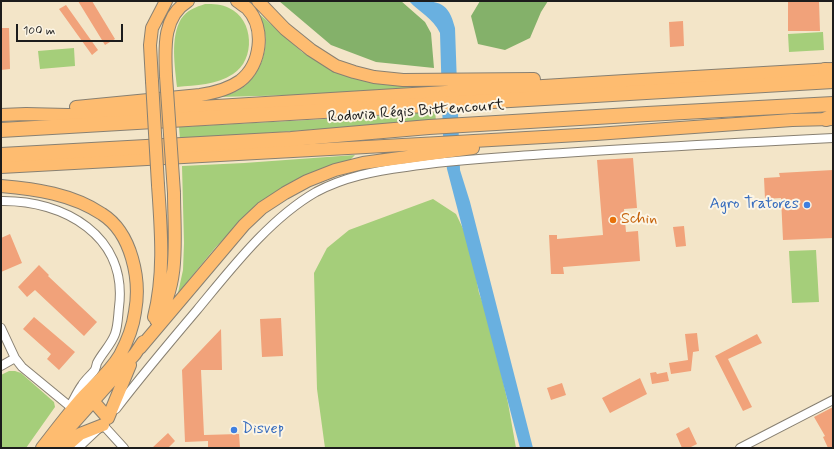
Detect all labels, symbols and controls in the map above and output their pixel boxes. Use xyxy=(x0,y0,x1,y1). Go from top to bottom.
scale bar xyxy=(18,16,125,42)
text: 100 m xyxy=(23,23,55,39)
street label: Rodovia Régis Bittencourt xyxy=(327,96,505,128)
place label: Agro Tratores xyxy=(709,195,799,215)
marker: Agro Tratores xyxy=(802,200,812,210)
place label: Schin xyxy=(621,210,657,230)
marker: Schin xyxy=(608,215,618,225)
place label: Disvep xyxy=(242,420,284,440)
marker: Disvep xyxy=(229,425,239,435)

